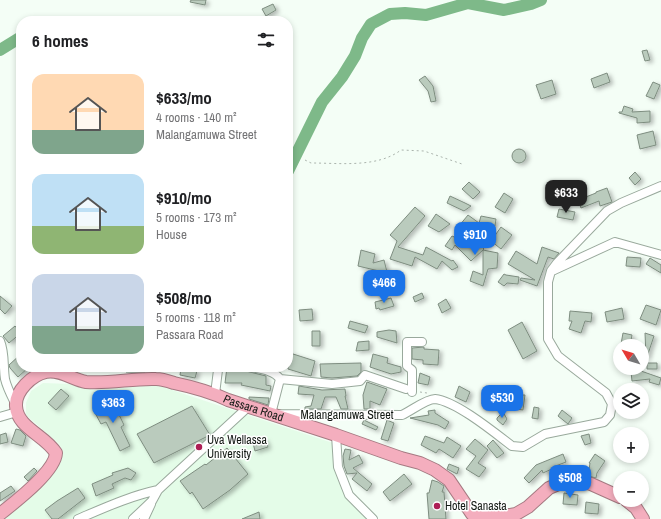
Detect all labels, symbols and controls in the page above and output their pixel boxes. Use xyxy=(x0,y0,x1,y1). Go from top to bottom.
text: 6 homes xyxy=(32,29,89,52)
icon: filters xyxy=(255,29,277,51)
text: $633/mo xyxy=(156,86,212,109)
icon: home xyxy=(64,90,112,138)
text: 4 rooms · 140 m² xyxy=(156,109,237,126)
text: Malangamuwa Street xyxy=(156,126,257,143)
pin: $633 xyxy=(542,180,590,214)
text: $633 xyxy=(554,184,578,201)
text: $910/mo xyxy=(156,186,212,209)
icon: home xyxy=(64,190,112,238)
text: 5 rooms · 173 m² xyxy=(156,209,237,226)
pin: $910 xyxy=(451,222,499,256)
text: House xyxy=(156,226,187,243)
text: $910 xyxy=(463,226,487,243)
pin: $466 xyxy=(360,270,408,304)
text: $466 xyxy=(372,274,396,291)
text: $508/mo xyxy=(156,286,212,309)
icon: home xyxy=(64,290,112,338)
text: 5 rooms · 118 m² xyxy=(156,309,236,326)
text: Passara Road xyxy=(156,326,224,343)
north arrow xyxy=(613,339,649,375)
map controls xyxy=(613,339,649,507)
button: layers xyxy=(613,383,649,419)
pin: $530 xyxy=(478,385,526,419)
text: $530 xyxy=(490,389,514,406)
pin: $363 xyxy=(89,390,137,424)
street label: Passara Road xyxy=(221,391,286,425)
text: $363 xyxy=(101,394,125,411)
street label: Malangamuwa Street xyxy=(301,407,394,423)
button: + xyxy=(613,427,649,463)
place label: Uva Wellassa University xyxy=(207,432,268,462)
marker: Uva Wellassa University xyxy=(194,442,204,452)
pin: $508 xyxy=(546,465,594,499)
text: $508 xyxy=(558,469,582,486)
button: − xyxy=(613,471,649,507)
place label: Hotel Sanasta xyxy=(445,498,507,514)
marker: Hotel Sanasta xyxy=(432,501,442,511)

